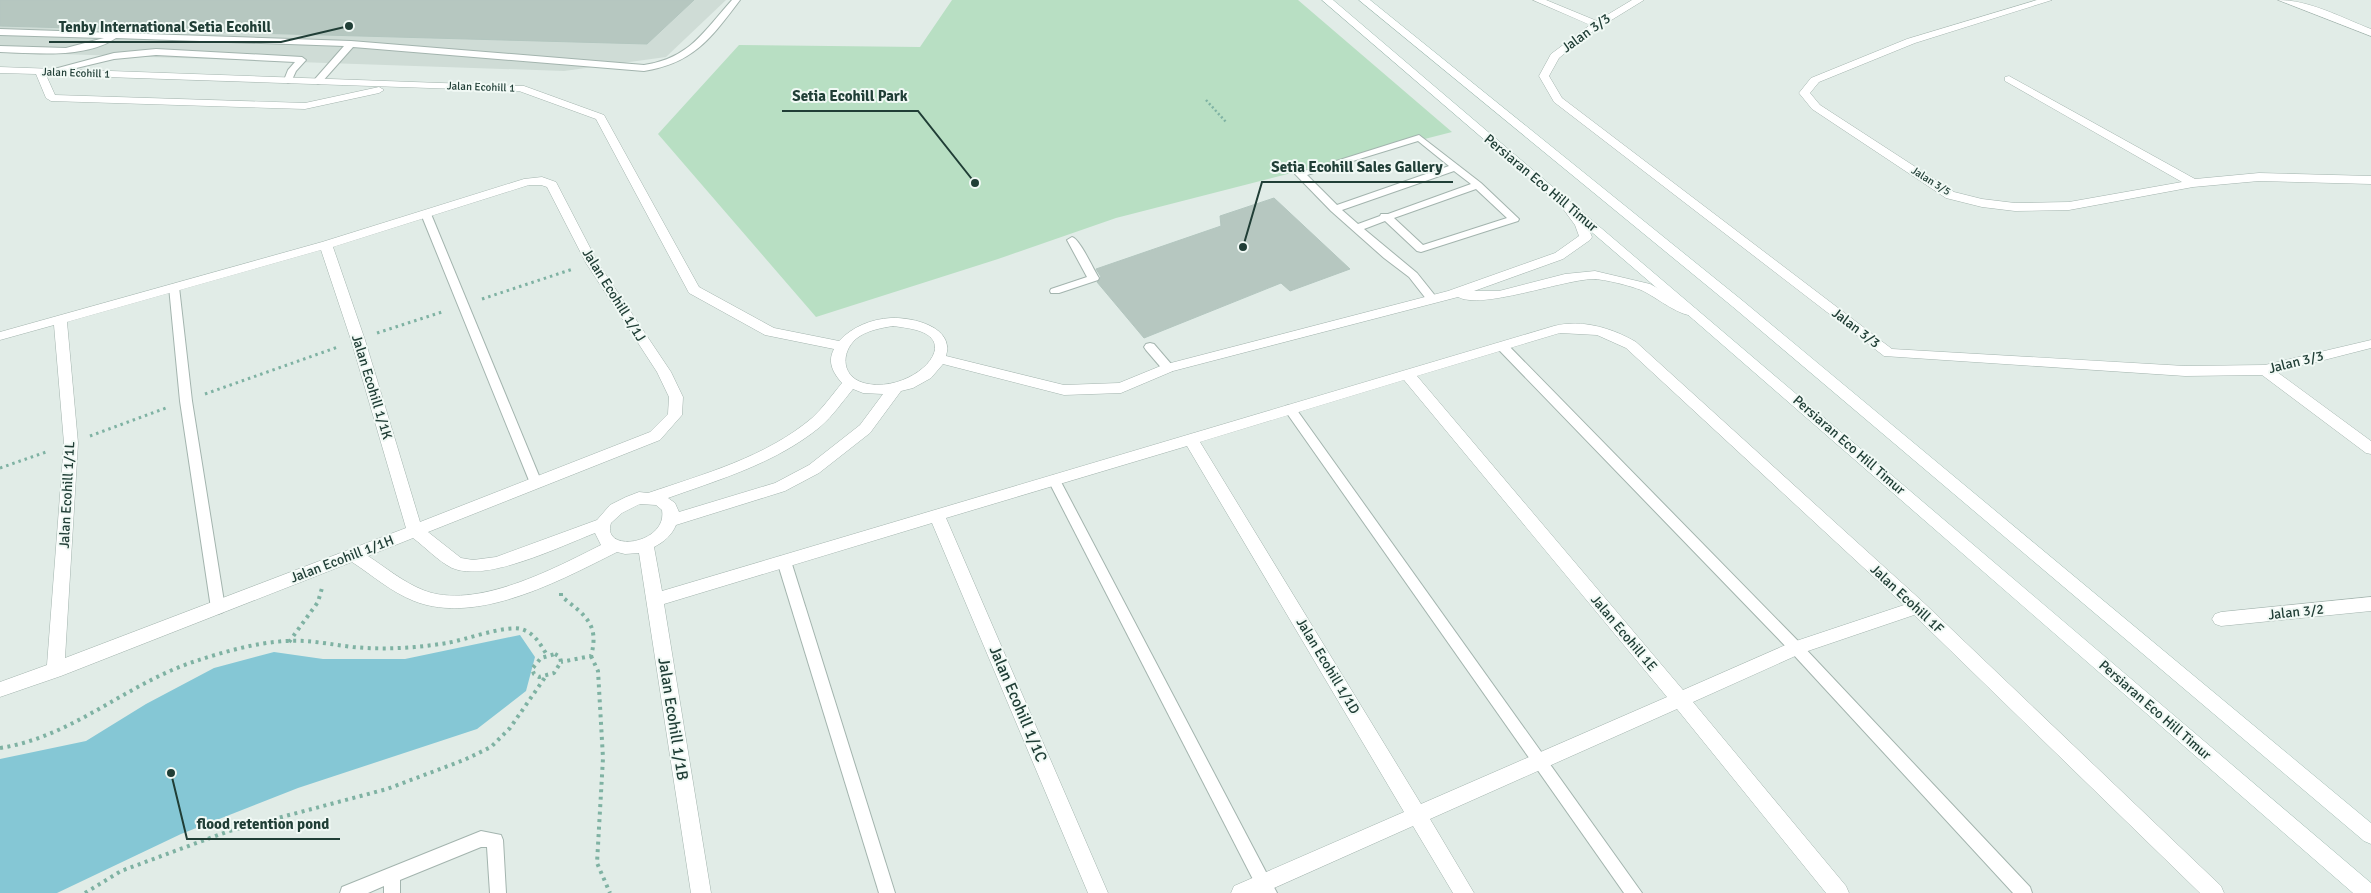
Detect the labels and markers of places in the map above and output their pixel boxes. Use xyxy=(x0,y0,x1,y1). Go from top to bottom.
callout: Tenby International Setia Ecohill xyxy=(49,12,281,42)
callout: Setia Ecohill Park xyxy=(782,81,918,111)
callout: Setia Ecohill Sales Gallery xyxy=(1262,152,1453,182)
callout: flood retention pond xyxy=(187,809,340,839)

